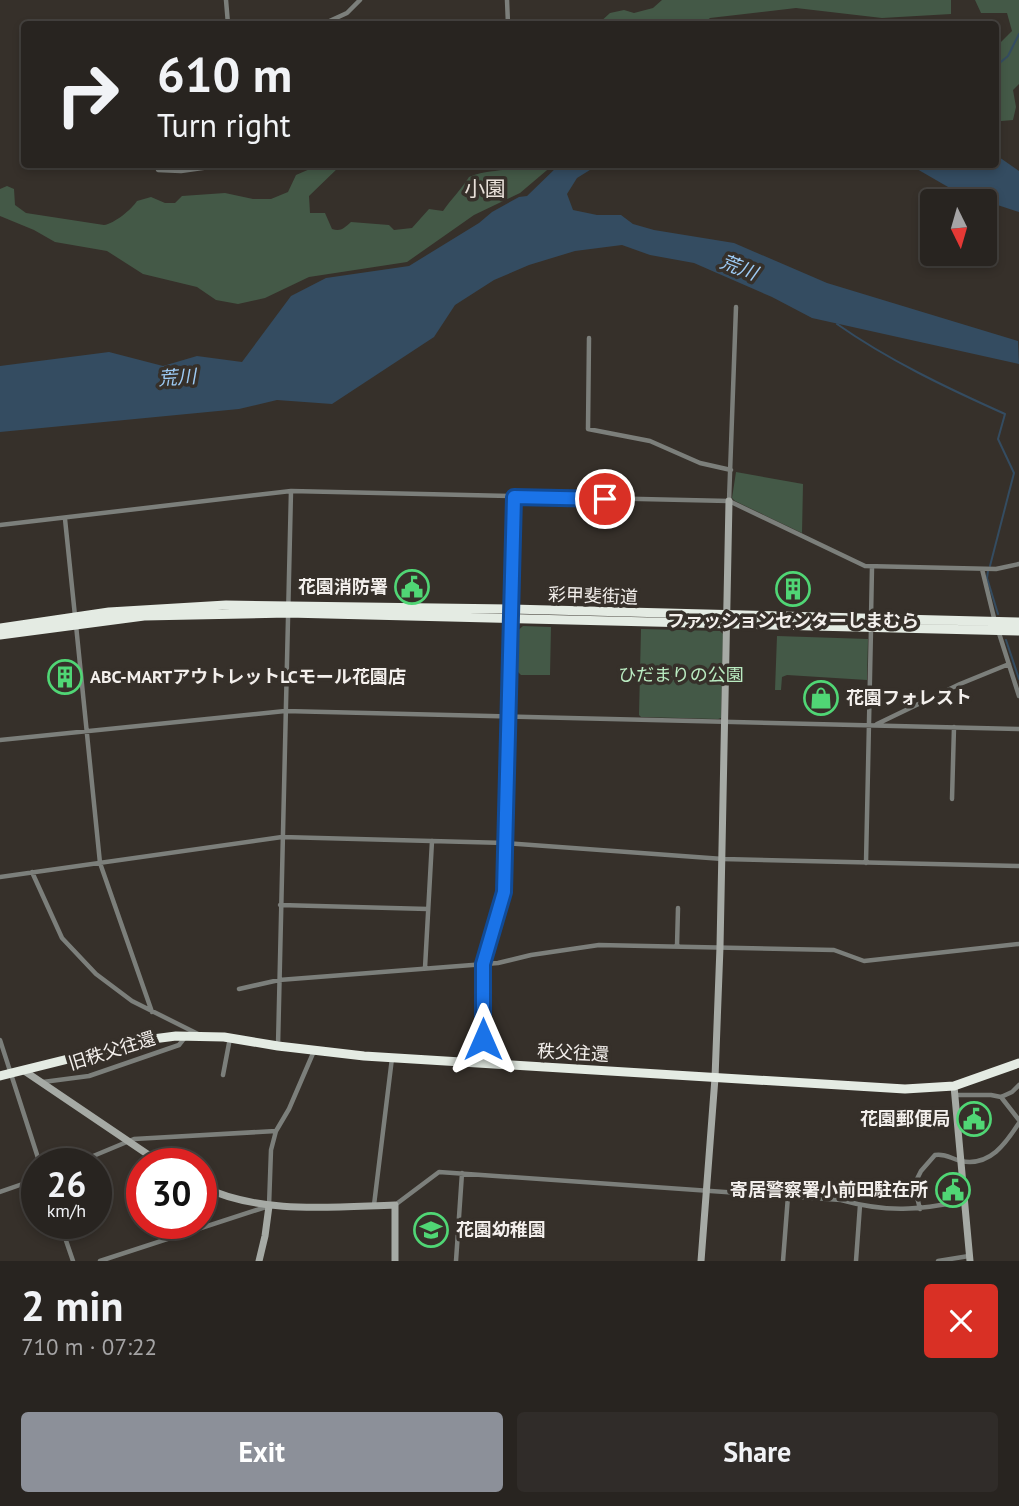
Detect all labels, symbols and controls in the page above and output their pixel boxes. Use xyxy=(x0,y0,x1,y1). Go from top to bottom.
text: 610 m xyxy=(157,42,292,106)
icon: right xyxy=(42,49,133,140)
text: Turn right xyxy=(157,104,291,146)
district label: 小園 xyxy=(464,175,506,202)
north arrow xyxy=(920,189,998,266)
map controls xyxy=(920,189,997,266)
water label: 荒川 xyxy=(717,249,763,286)
water label: 荒川 xyxy=(157,364,199,390)
pin xyxy=(575,469,635,529)
icon: arrive xyxy=(586,480,624,518)
public building icon: 花園消防署 xyxy=(393,568,431,606)
building icon: ファッションセンターしまむら xyxy=(774,570,812,608)
place label: 花園消防署 xyxy=(298,575,388,598)
street label: 彩甲斐街道 xyxy=(548,582,638,609)
place label: ファッションセンターしまむら xyxy=(667,609,919,632)
building icon: ABC-MARTアウトレットLCモール花園店 xyxy=(46,658,84,696)
park label: ひだまりの公園 xyxy=(618,663,744,686)
place label: ABC-MARTアウトレットLCモール花園店 xyxy=(90,665,406,688)
shop icon: 花園フォレスト xyxy=(802,679,840,717)
place label: 花園フォレスト xyxy=(846,686,972,709)
position arrow xyxy=(446,1002,520,1076)
street label: 旧秩父往還 xyxy=(65,1026,158,1075)
street label: 秩父往還 xyxy=(536,1039,610,1066)
public building icon: 花園郵便局 xyxy=(955,1100,993,1138)
place label: 花園郵便局 xyxy=(860,1107,950,1130)
speed limit sign: 30 xyxy=(126,1148,217,1239)
text: 26 xyxy=(47,1161,86,1207)
public building icon: 寄居警察署小前田駐在所 xyxy=(934,1171,972,1209)
place label: 寄居警察署小前田駐在所 xyxy=(730,1178,928,1201)
text: km/h xyxy=(47,1199,86,1222)
school or university icon: 花園幼稚園 xyxy=(412,1211,450,1249)
place label: 花園幼稚園 xyxy=(456,1218,546,1241)
text: 2 min xyxy=(21,1278,123,1333)
button: close xyxy=(924,1284,998,1358)
text: 710 m · 07:22 xyxy=(21,1332,157,1361)
button: Exit xyxy=(21,1412,503,1492)
button: Share xyxy=(517,1412,998,1492)

